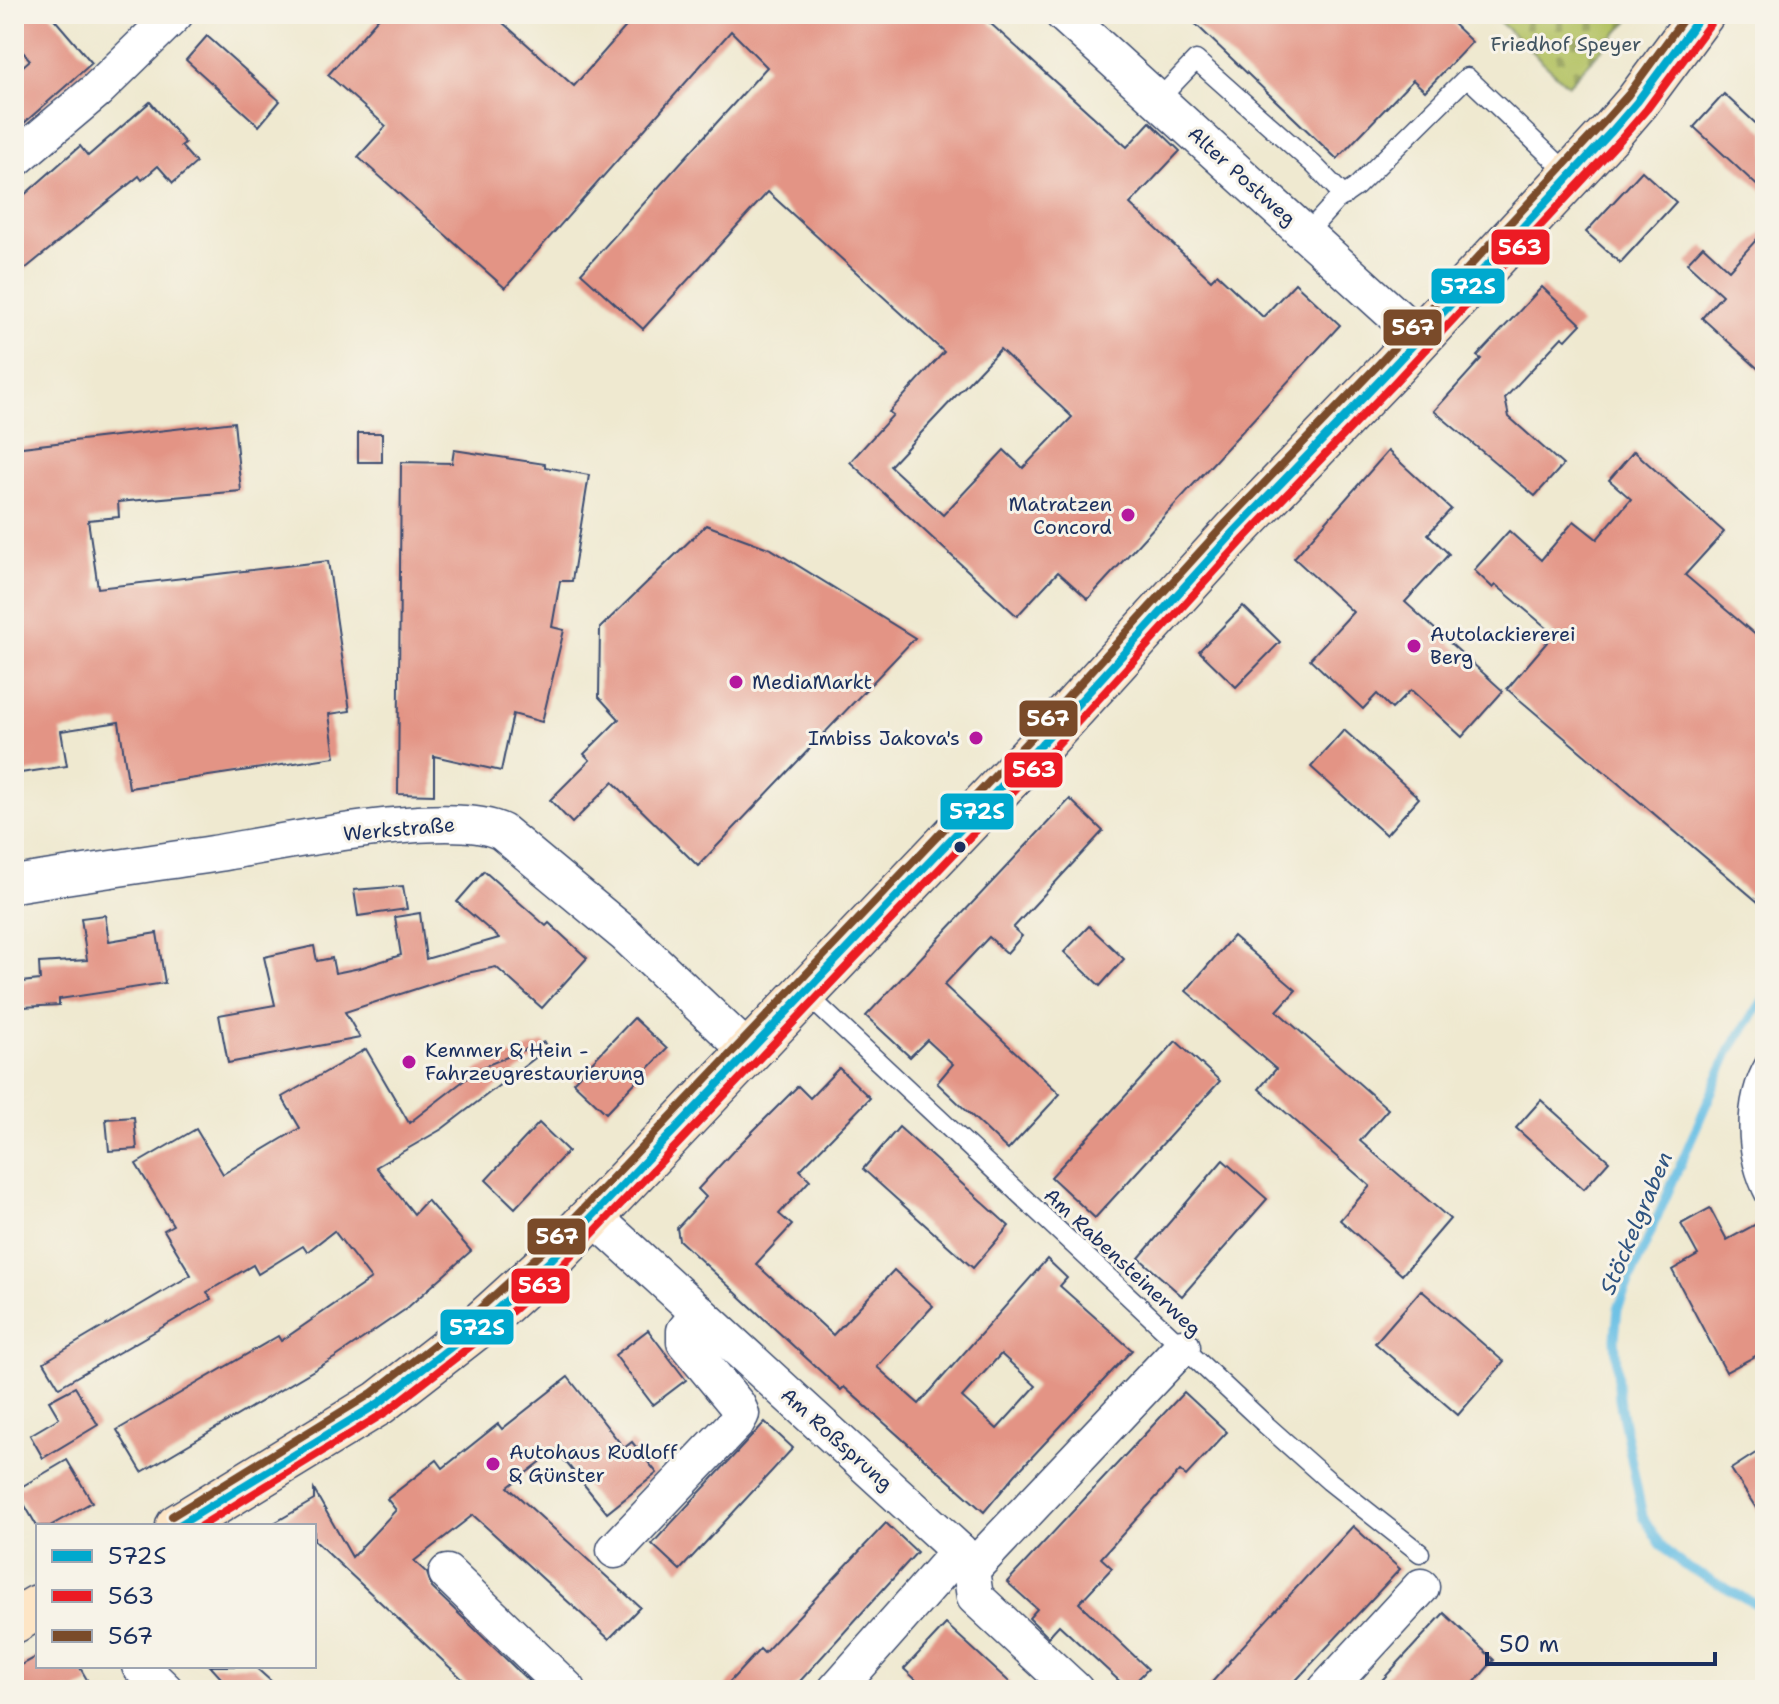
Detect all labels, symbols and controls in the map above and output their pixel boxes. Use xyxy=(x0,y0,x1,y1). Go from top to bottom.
park label: Friedhof Speyer xyxy=(1490,31,1642,57)
street label: Alter Postweg xyxy=(1182,120,1302,232)
line badge: 563 xyxy=(1490,228,1551,266)
text: 563 xyxy=(1498,233,1542,262)
line badge: 572S xyxy=(1430,267,1506,305)
text: 572S xyxy=(1440,272,1496,301)
line badge: 567 xyxy=(1382,308,1443,347)
text: 567 xyxy=(1391,313,1435,342)
place label: Matratzen Concord xyxy=(1008,491,1112,540)
marker: Matratzen Concord xyxy=(1119,506,1137,524)
place label: Autolackiererei Berg xyxy=(1430,621,1576,670)
marker: Autolackiererei Berg xyxy=(1405,637,1423,655)
place label: MediaMarkt xyxy=(752,669,872,695)
marker: MediaMarkt xyxy=(727,673,745,691)
line badge: 567 xyxy=(1018,699,1079,738)
text: 567 xyxy=(1026,704,1070,733)
place label: Imbiss Jakova's xyxy=(808,725,960,751)
marker: Imbiss Jakova's xyxy=(967,729,985,747)
line badge: 563 xyxy=(1003,751,1064,789)
text: 563 xyxy=(1012,755,1056,784)
line badge: 572S xyxy=(939,792,1015,831)
text: 572S xyxy=(949,797,1005,826)
street label: Werkstraße xyxy=(342,811,456,847)
unlabelled marker xyxy=(952,839,968,855)
place label: Kemmer & Hein - Fahrzeugrestaurierung xyxy=(425,1037,645,1086)
marker: Kemmer & Hein - Fahrzeugrestaurierung xyxy=(400,1053,418,1071)
water label: Stöckelgraben xyxy=(1593,1147,1679,1299)
street label: Am Rabensteinerweg xyxy=(1039,1182,1207,1342)
line badge: 567 xyxy=(526,1217,587,1256)
text: 567 xyxy=(535,1222,579,1251)
line badge: 563 xyxy=(510,1267,571,1305)
text: 563 xyxy=(518,1271,562,1300)
line badge: 572S xyxy=(439,1308,515,1346)
text: 572S xyxy=(449,1313,505,1342)
street label: Am Roßsprung xyxy=(775,1382,899,1496)
place label: Autohaus Rudloff & Günster xyxy=(509,1439,679,1488)
marker: Autohaus Rudloff & Günster xyxy=(484,1455,502,1473)
legend xyxy=(36,1524,316,1668)
text: 572S xyxy=(108,1540,166,1572)
text: 563 xyxy=(108,1580,154,1612)
scale bar xyxy=(1487,1616,1715,1666)
text: 567 xyxy=(108,1620,153,1652)
text: 50 m xyxy=(1499,1628,1559,1660)

